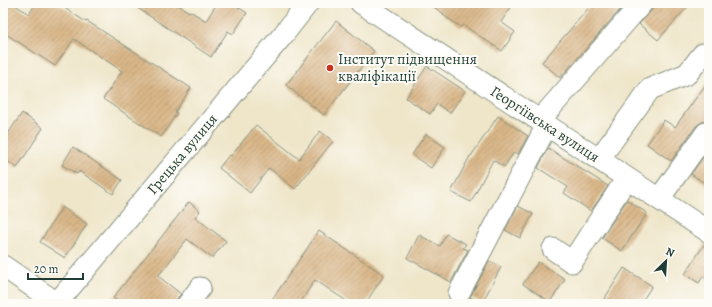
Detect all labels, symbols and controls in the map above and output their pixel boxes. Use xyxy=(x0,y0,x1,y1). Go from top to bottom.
place label: Інститут підвищення кваліфікації xyxy=(338,49,477,86)
marker: Інститут підвищення кваліфікації xyxy=(325,63,335,73)
street label: Георгіївська вулиця xyxy=(486,81,604,167)
street label: Грецька вулиця xyxy=(142,109,222,199)
north arrow xyxy=(646,241,686,281)
text: N xyxy=(663,244,677,261)
scale bar xyxy=(28,255,83,281)
text: 20 m xyxy=(34,261,58,277)

